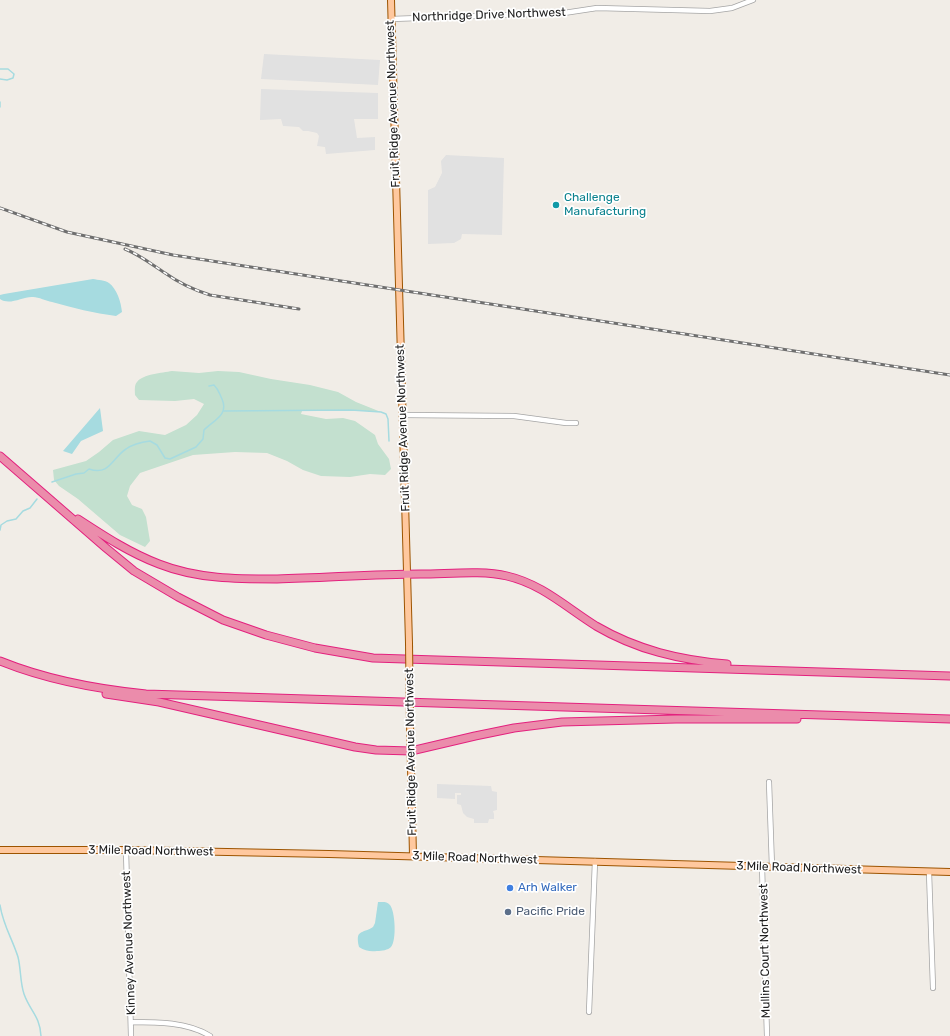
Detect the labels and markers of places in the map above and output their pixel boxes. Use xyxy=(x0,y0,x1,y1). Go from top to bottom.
place label: Challenge Manufacturing xyxy=(564,191,646,219)
marker: Challenge Manufacturing xyxy=(551,200,561,210)
place label: Arh Walker xyxy=(518,881,577,895)
marker: Arh Walker xyxy=(505,883,515,893)
place label: Pacific Pride xyxy=(516,905,585,919)
marker: Pacific Pride xyxy=(503,907,513,917)

